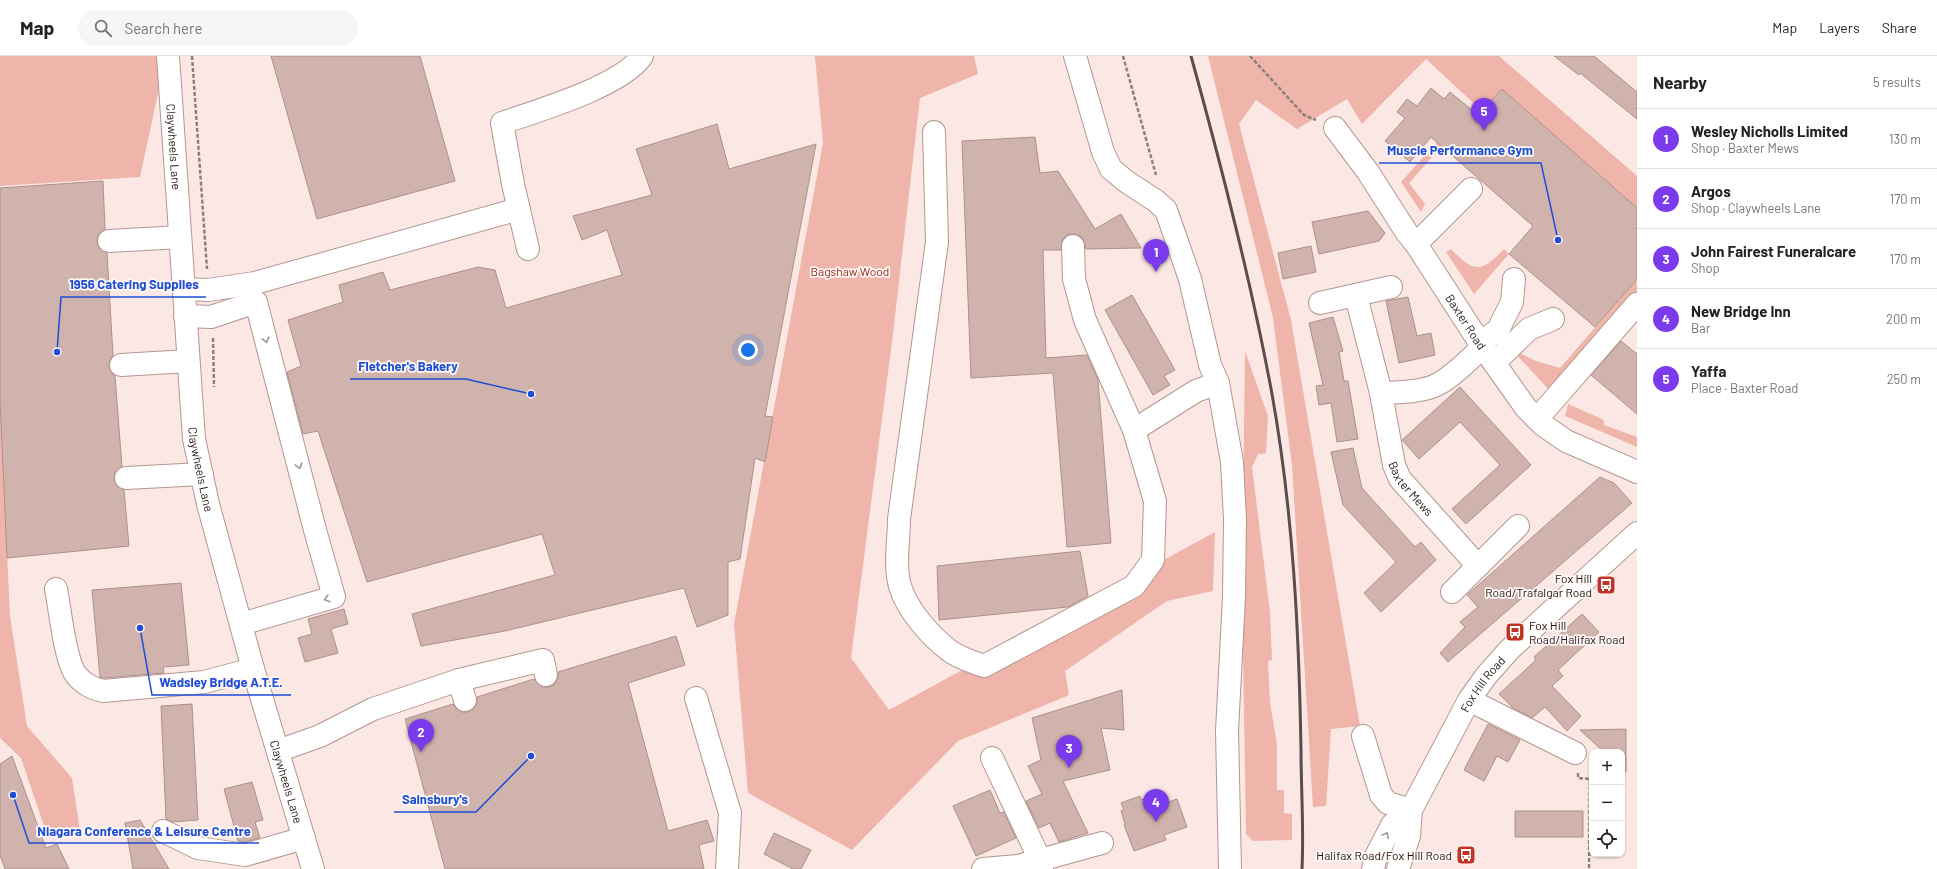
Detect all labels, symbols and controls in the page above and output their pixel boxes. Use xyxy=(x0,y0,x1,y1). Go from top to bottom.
search box xyxy=(78,10,358,46)
text: Map xyxy=(20,16,54,39)
icon: search xyxy=(92,17,114,39)
text: Search here xyxy=(124,19,202,37)
text: Map xyxy=(1772,19,1797,36)
text: Layers xyxy=(1819,19,1860,36)
text: Share xyxy=(1882,19,1917,36)
text: Nearby xyxy=(1653,72,1707,92)
text: 5 results xyxy=(1873,74,1921,90)
pin: 5 xyxy=(1471,98,1497,131)
street label: Claywheels Lane xyxy=(164,103,184,190)
text: Wesley Nicholls Limited xyxy=(1691,122,1848,140)
text: 1 xyxy=(1664,131,1668,147)
text: 130 m xyxy=(1889,131,1921,147)
callout: Muscle Performance Gym xyxy=(1379,138,1541,163)
text: Shop · Baxter Mews xyxy=(1691,140,1799,156)
text: Muscle Performance Gym xyxy=(1387,142,1533,158)
text: Argos xyxy=(1691,182,1731,200)
text: 2 xyxy=(1662,191,1670,207)
text: 170 m xyxy=(1890,191,1921,207)
text: Shop · Claywheels Lane xyxy=(1691,200,1821,216)
pin: 1 xyxy=(1143,239,1169,272)
text: John Fairest Funeralcare xyxy=(1691,242,1856,260)
text: 3 xyxy=(1662,251,1670,267)
text: 170 m xyxy=(1890,251,1921,267)
text: Shop xyxy=(1691,260,1720,276)
park label: Bagshaw Wood xyxy=(811,264,889,278)
callout: 1956 Catering Supplies xyxy=(61,272,206,297)
text: 1956 Catering Supplies xyxy=(69,276,199,292)
street label: Baxter Road xyxy=(1443,291,1489,352)
text: New Bridge Inn xyxy=(1691,302,1791,320)
text: 4 xyxy=(1662,311,1670,327)
text: 200 m xyxy=(1886,311,1921,327)
text: Bar xyxy=(1691,320,1710,336)
one-way arrow xyxy=(261,337,269,343)
your location xyxy=(738,340,758,360)
callout: Fletcher's Bakery xyxy=(350,354,466,379)
text: Fletcher's Bakery xyxy=(358,358,458,374)
text: Yaffa xyxy=(1691,362,1726,380)
text: 5 xyxy=(1662,371,1670,387)
text: 250 m xyxy=(1887,371,1921,387)
text: Place · Baxter Road xyxy=(1691,380,1798,396)
street label: Claywheels Lane xyxy=(186,427,217,513)
street label: Baxter Mews xyxy=(1386,459,1437,519)
one-way arrow xyxy=(294,462,303,469)
place label: Fox Hill Road/Trafalgar Road xyxy=(1485,571,1592,599)
bus stop icon: Fox Hill Road/Trafalgar Road xyxy=(1595,574,1617,596)
one-way arrow xyxy=(323,594,330,603)
place label: Fox Hill Road/Halifax Road xyxy=(1529,618,1625,646)
bus stop icon: Fox Hill Road/Halifax Road xyxy=(1504,621,1526,643)
street label: Fox Hill Road xyxy=(1457,653,1508,714)
callout: Wadsley Bridge A.T.E. xyxy=(152,670,291,695)
text: Wadsley Bridge A.T.E. xyxy=(159,674,283,690)
pin: 2 xyxy=(408,719,434,752)
pin: 3 xyxy=(1056,735,1082,768)
street label: Claywheels Lane xyxy=(268,738,306,825)
map controls xyxy=(1589,749,1625,857)
button: + xyxy=(1589,749,1625,785)
button: − xyxy=(1589,785,1625,821)
callout: Sainsbury's xyxy=(394,787,476,812)
pin: 4 xyxy=(1143,789,1169,822)
text: Sainsbury's xyxy=(402,791,468,807)
callout: Niagara Conference & Leisure Centre xyxy=(29,818,259,843)
button: locate xyxy=(1589,821,1625,857)
text: Niagara Conference & Leisure Centre xyxy=(37,823,251,839)
one-way arrow xyxy=(1381,832,1389,839)
bus stop icon: Halifax Road/Fox Hill Road xyxy=(1455,844,1477,866)
place label: Halifax Road/Fox Hill Road xyxy=(1316,848,1452,862)

